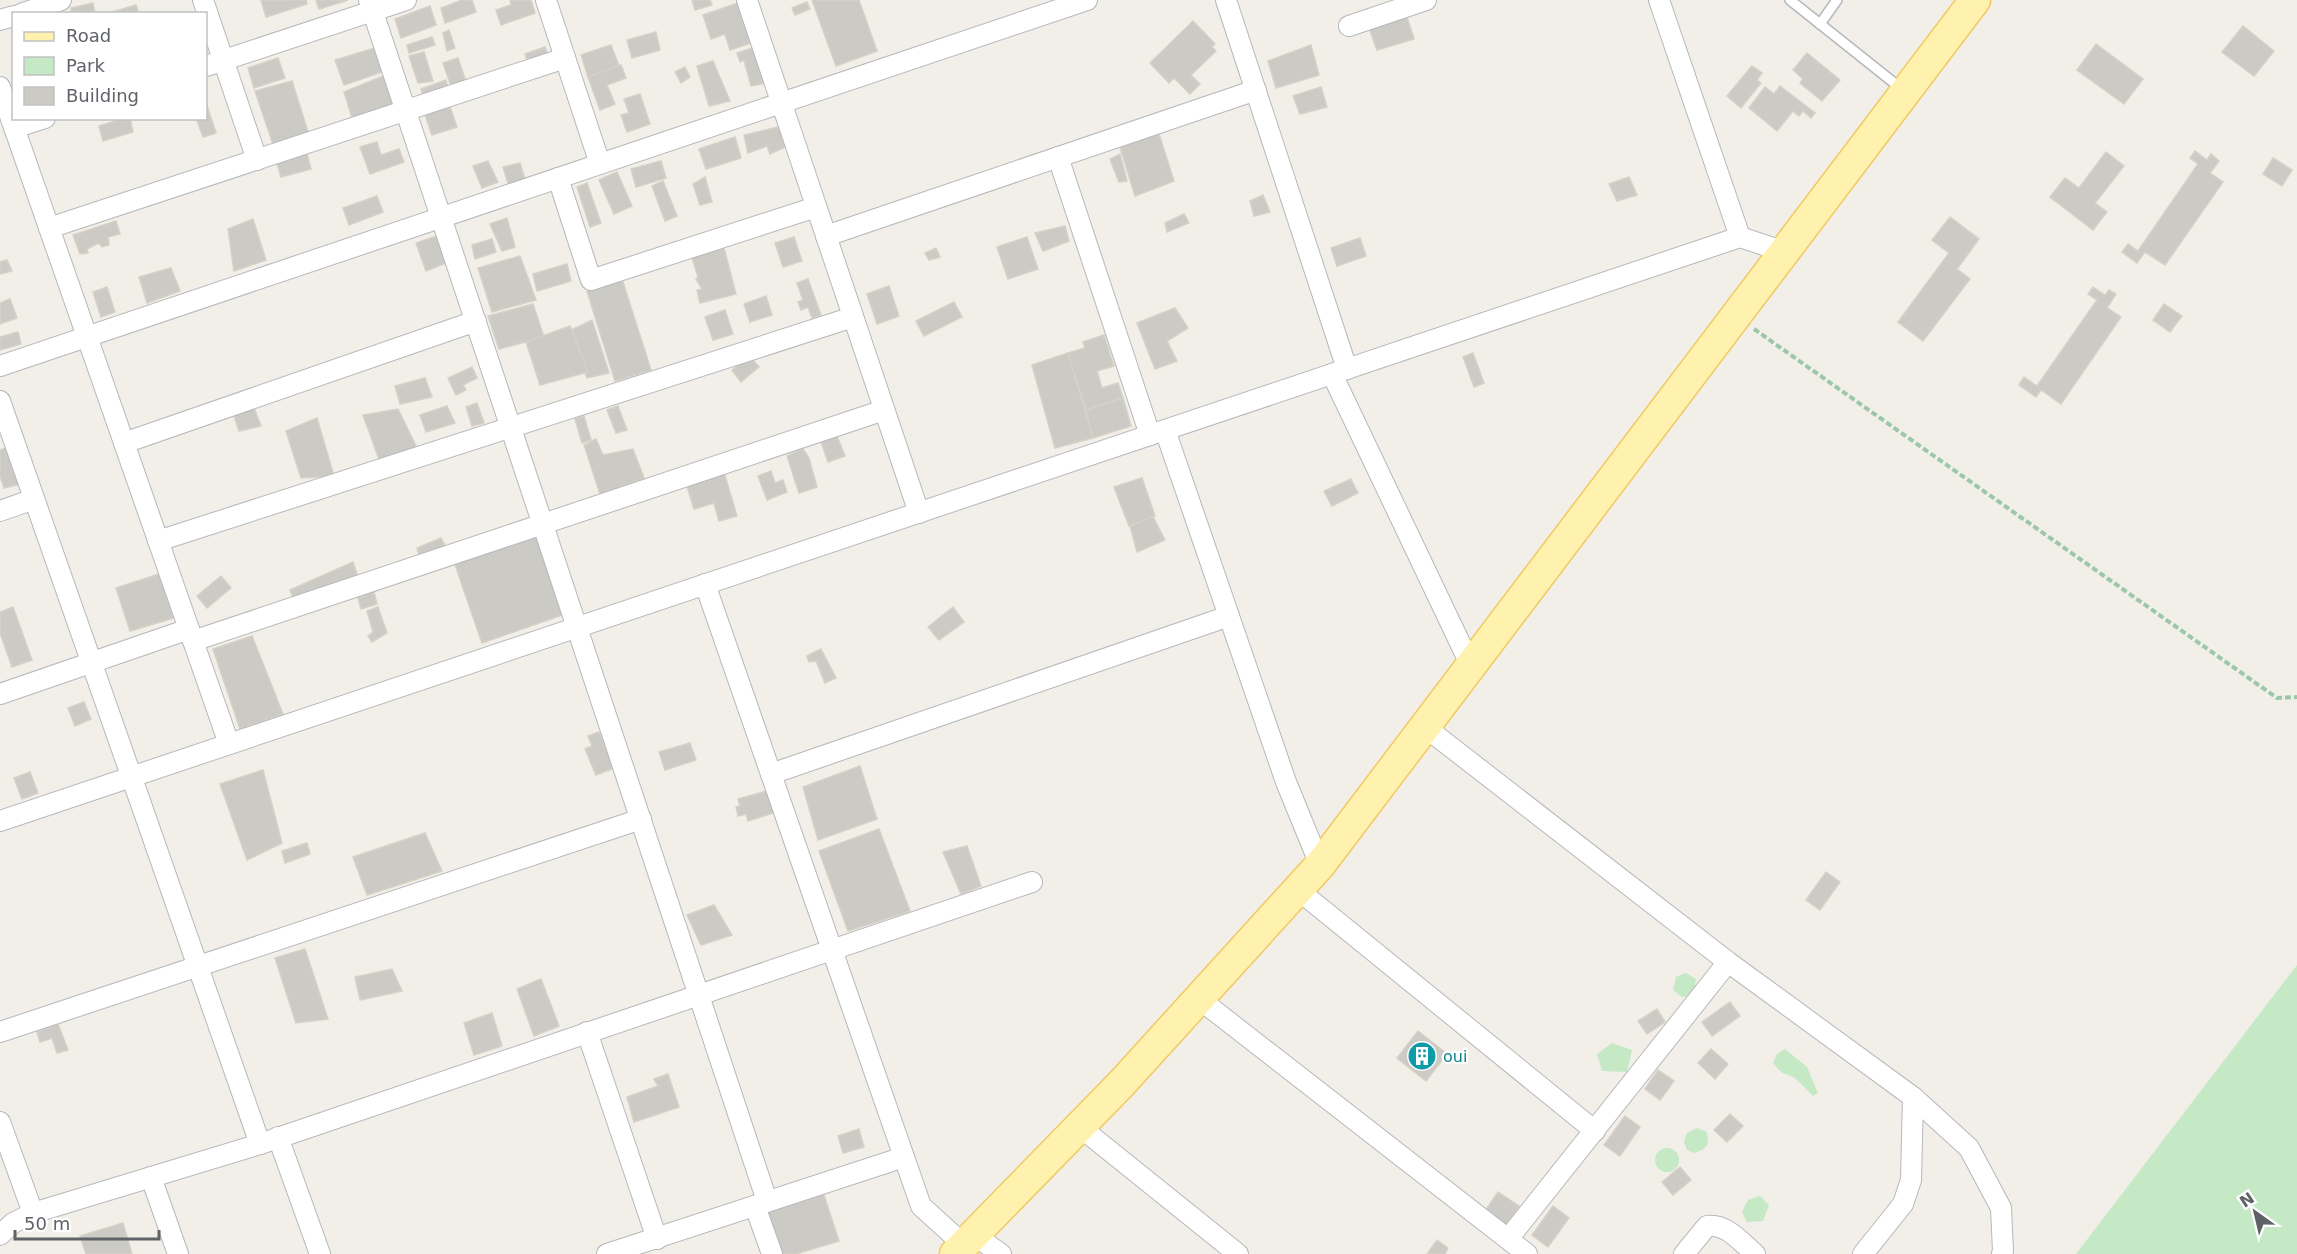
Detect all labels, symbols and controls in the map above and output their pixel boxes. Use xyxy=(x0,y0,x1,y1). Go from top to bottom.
legend xyxy=(12,12,207,120)
text: Road xyxy=(66,25,111,46)
text: Park xyxy=(66,55,105,76)
text: Building xyxy=(66,85,139,106)
building icon: oui xyxy=(1406,1040,1438,1072)
place label: oui xyxy=(1443,1047,1467,1066)
north arrow xyxy=(2225,1182,2285,1242)
text: N xyxy=(2236,1188,2258,1212)
scale bar xyxy=(15,1203,159,1241)
text: 50 m xyxy=(24,1213,70,1234)

